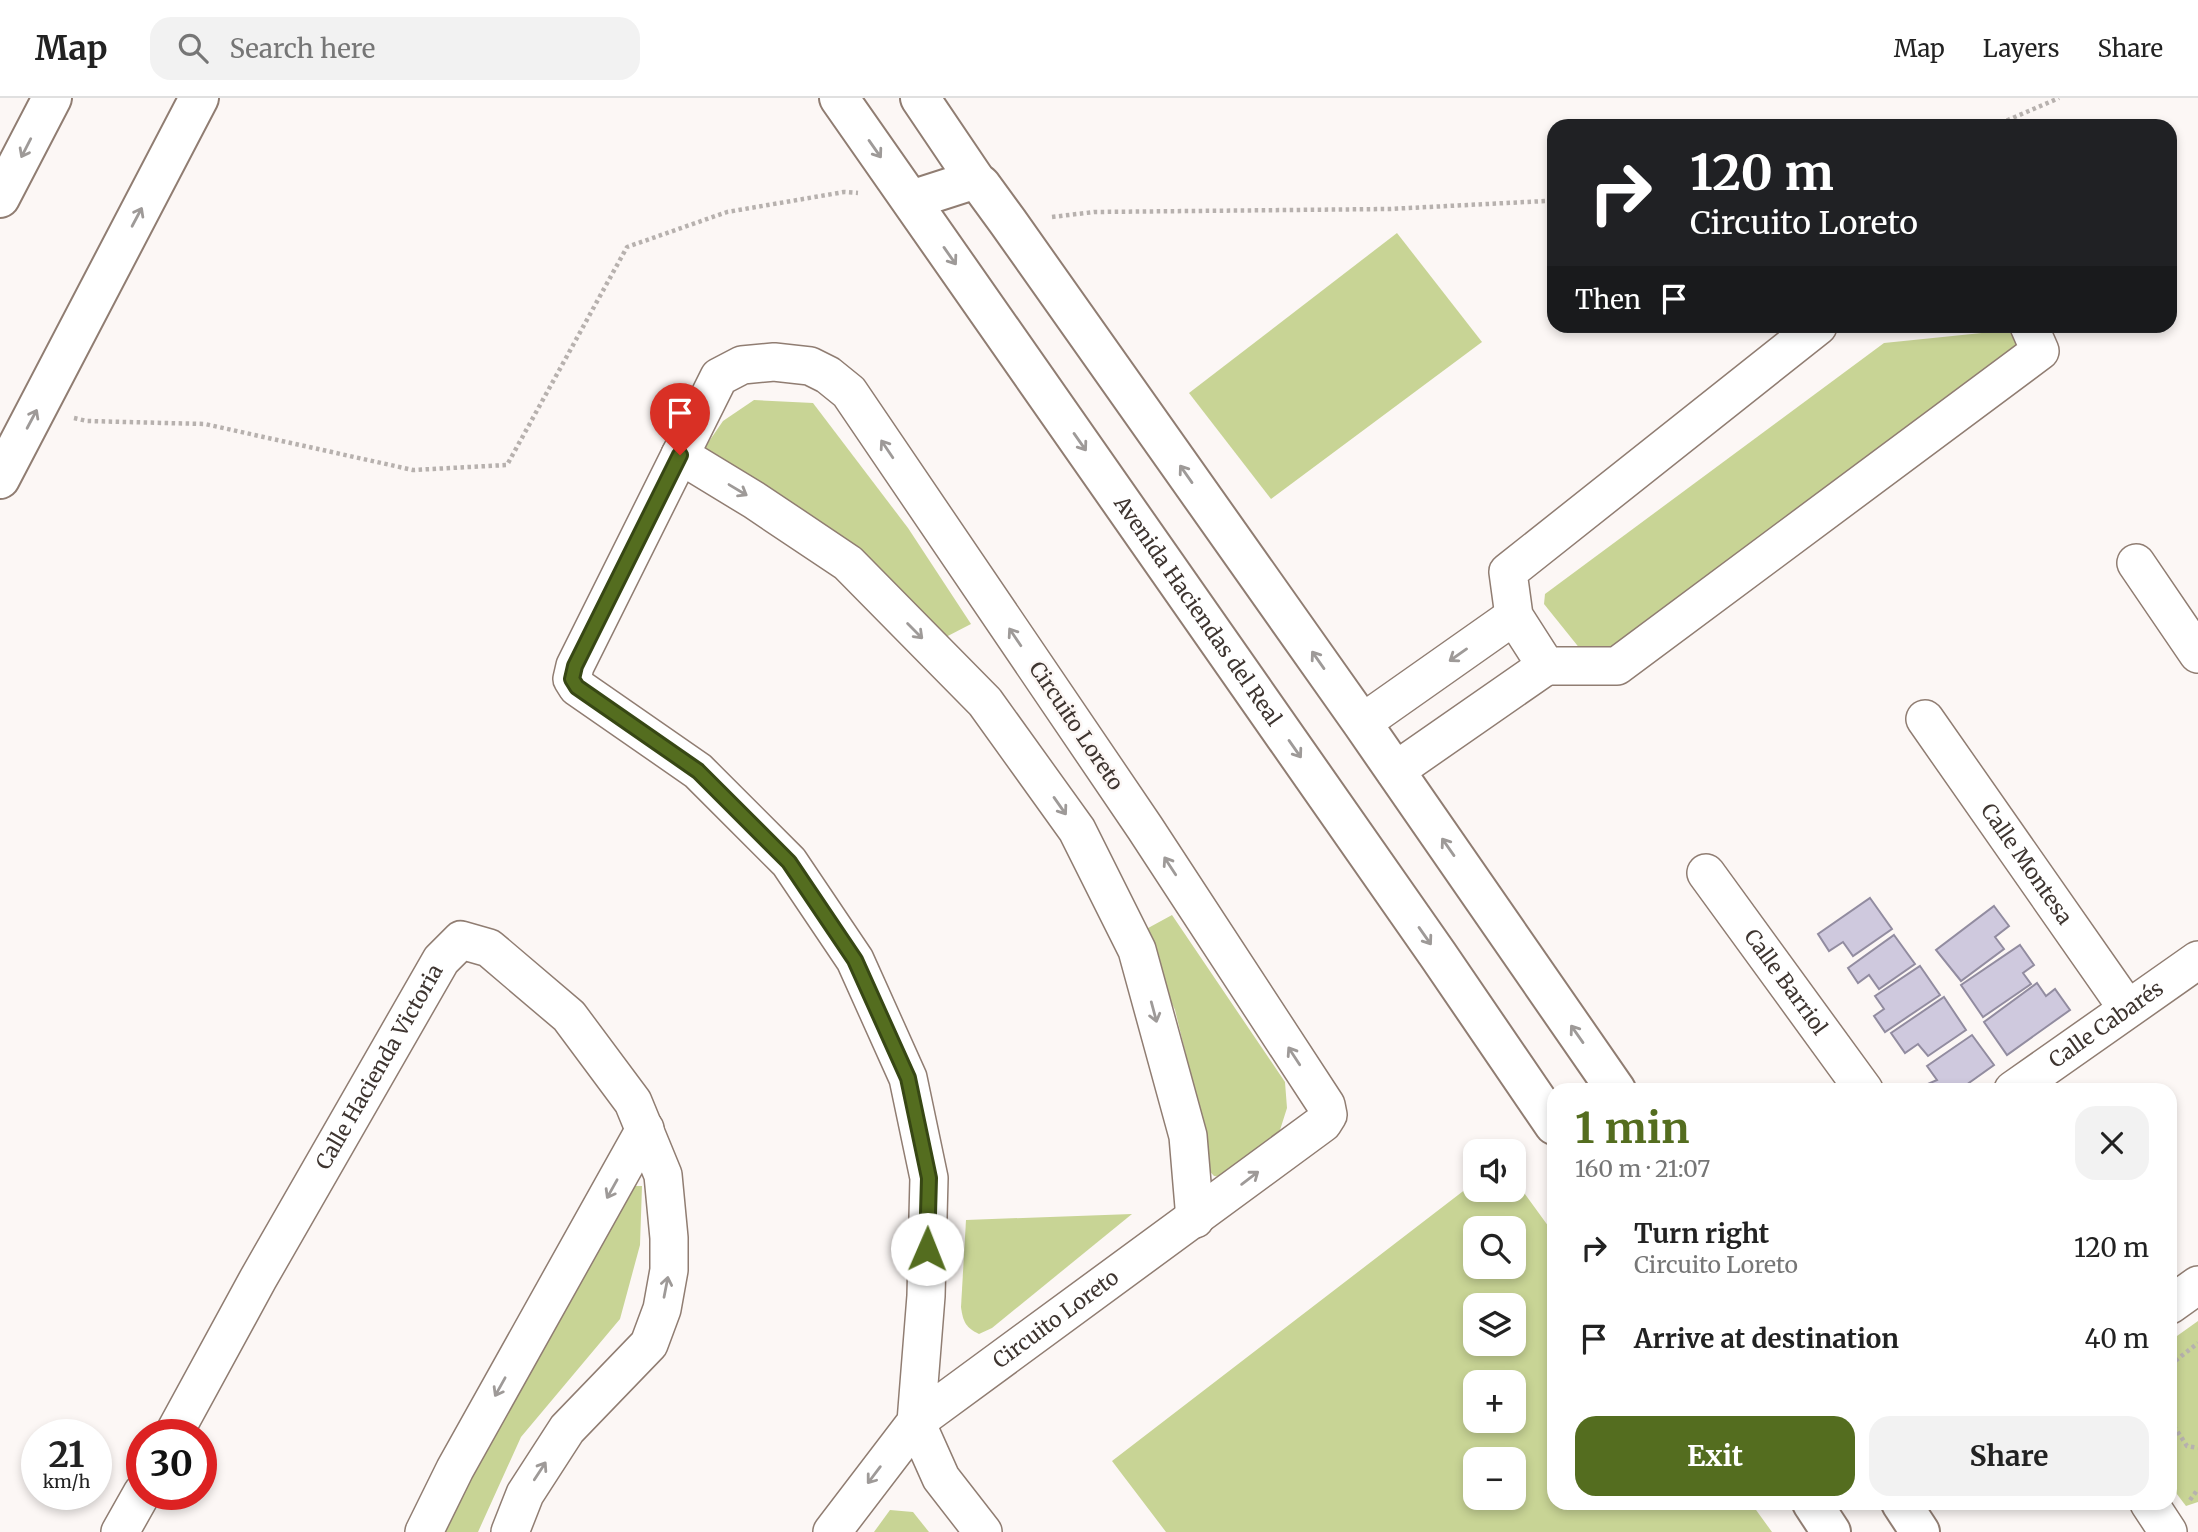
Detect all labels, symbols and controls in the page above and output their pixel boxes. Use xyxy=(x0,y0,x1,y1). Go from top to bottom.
search box xyxy=(150,17,640,80)
text: Map xyxy=(35,28,108,69)
icon: search xyxy=(174,29,212,67)
text: Search here xyxy=(230,32,375,65)
text: Map xyxy=(1894,33,1945,64)
text: Layers xyxy=(1983,33,2059,64)
text: Share xyxy=(2097,33,2163,64)
one-way arrow xyxy=(19,137,32,158)
one-way arrow xyxy=(868,139,882,158)
text: 120 m xyxy=(1690,142,1834,203)
icon: right xyxy=(1575,147,1666,238)
text: Circuito Loreto xyxy=(1690,203,1918,243)
one-way arrow xyxy=(131,207,144,228)
one-way arrow xyxy=(943,245,957,265)
icon: arrive xyxy=(1655,280,1693,318)
text: Then xyxy=(1575,283,1641,316)
pin xyxy=(650,383,710,455)
icon: arrive xyxy=(661,394,699,432)
one-way arrow xyxy=(25,409,39,430)
one-way arrow xyxy=(1073,432,1087,451)
one-way arrow xyxy=(880,440,894,459)
one-way arrow xyxy=(1179,465,1193,484)
one-way arrow xyxy=(728,483,748,497)
street label: Avenida Haciendas del Real xyxy=(1108,490,1288,731)
one-way arrow xyxy=(907,622,924,639)
one-way arrow xyxy=(1008,628,1022,647)
one-way arrow xyxy=(1449,648,1468,662)
one-way arrow xyxy=(1311,651,1325,670)
street label: Circuito Loreto xyxy=(1023,656,1129,795)
one-way arrow xyxy=(1288,739,1302,758)
one-way arrow xyxy=(1052,796,1067,815)
street label: Calle Montesa xyxy=(1975,798,2078,930)
one-way arrow xyxy=(1440,838,1455,857)
one-way arrow xyxy=(1162,857,1177,876)
street label: Calle Barriol xyxy=(1738,924,1834,1041)
one-way arrow xyxy=(1418,926,1432,945)
street label: Calle Hacienda Victoria xyxy=(310,959,449,1174)
street label: Calle Cabarés xyxy=(2044,975,2168,1074)
one-way arrow xyxy=(1148,1000,1161,1022)
one-way arrow xyxy=(1570,1025,1584,1044)
one-way arrow xyxy=(1287,1047,1301,1067)
text: 1 min xyxy=(1575,1102,1689,1154)
button: close xyxy=(2075,1106,2149,1180)
map controls xyxy=(1463,1139,1526,1510)
button: sound xyxy=(1463,1139,1526,1202)
text: 160 m · 21:07 xyxy=(1575,1154,1710,1183)
one-way arrow xyxy=(1240,1171,1259,1185)
one-way arrow xyxy=(605,1178,619,1198)
position arrow xyxy=(890,1212,964,1286)
button: search xyxy=(1463,1216,1526,1279)
text: Turn right xyxy=(1634,1217,1769,1250)
icon: right xyxy=(1575,1229,1613,1267)
text: 120 m xyxy=(2074,1231,2149,1264)
text: Circuito Loreto xyxy=(1634,1250,1798,1279)
street label: Circuito Loreto xyxy=(987,1264,1124,1374)
one-way arrow xyxy=(660,1276,673,1299)
button: layers xyxy=(1463,1293,1526,1356)
icon: arrive xyxy=(1575,1320,1613,1358)
text: Arrive at destination xyxy=(1634,1322,1899,1355)
text: 40 m xyxy=(2085,1322,2149,1355)
button: + xyxy=(1463,1370,1526,1433)
one-way arrow xyxy=(493,1377,507,1397)
button: Exit xyxy=(1575,1416,1855,1496)
button: Share xyxy=(1869,1416,2149,1496)
speed limit sign: 30 xyxy=(126,1419,217,1510)
text: 21 xyxy=(49,1433,84,1477)
button: − xyxy=(1463,1447,1526,1510)
one-way arrow xyxy=(533,1462,547,1481)
one-way arrow xyxy=(866,1466,881,1484)
text: km/h xyxy=(43,1470,90,1493)

